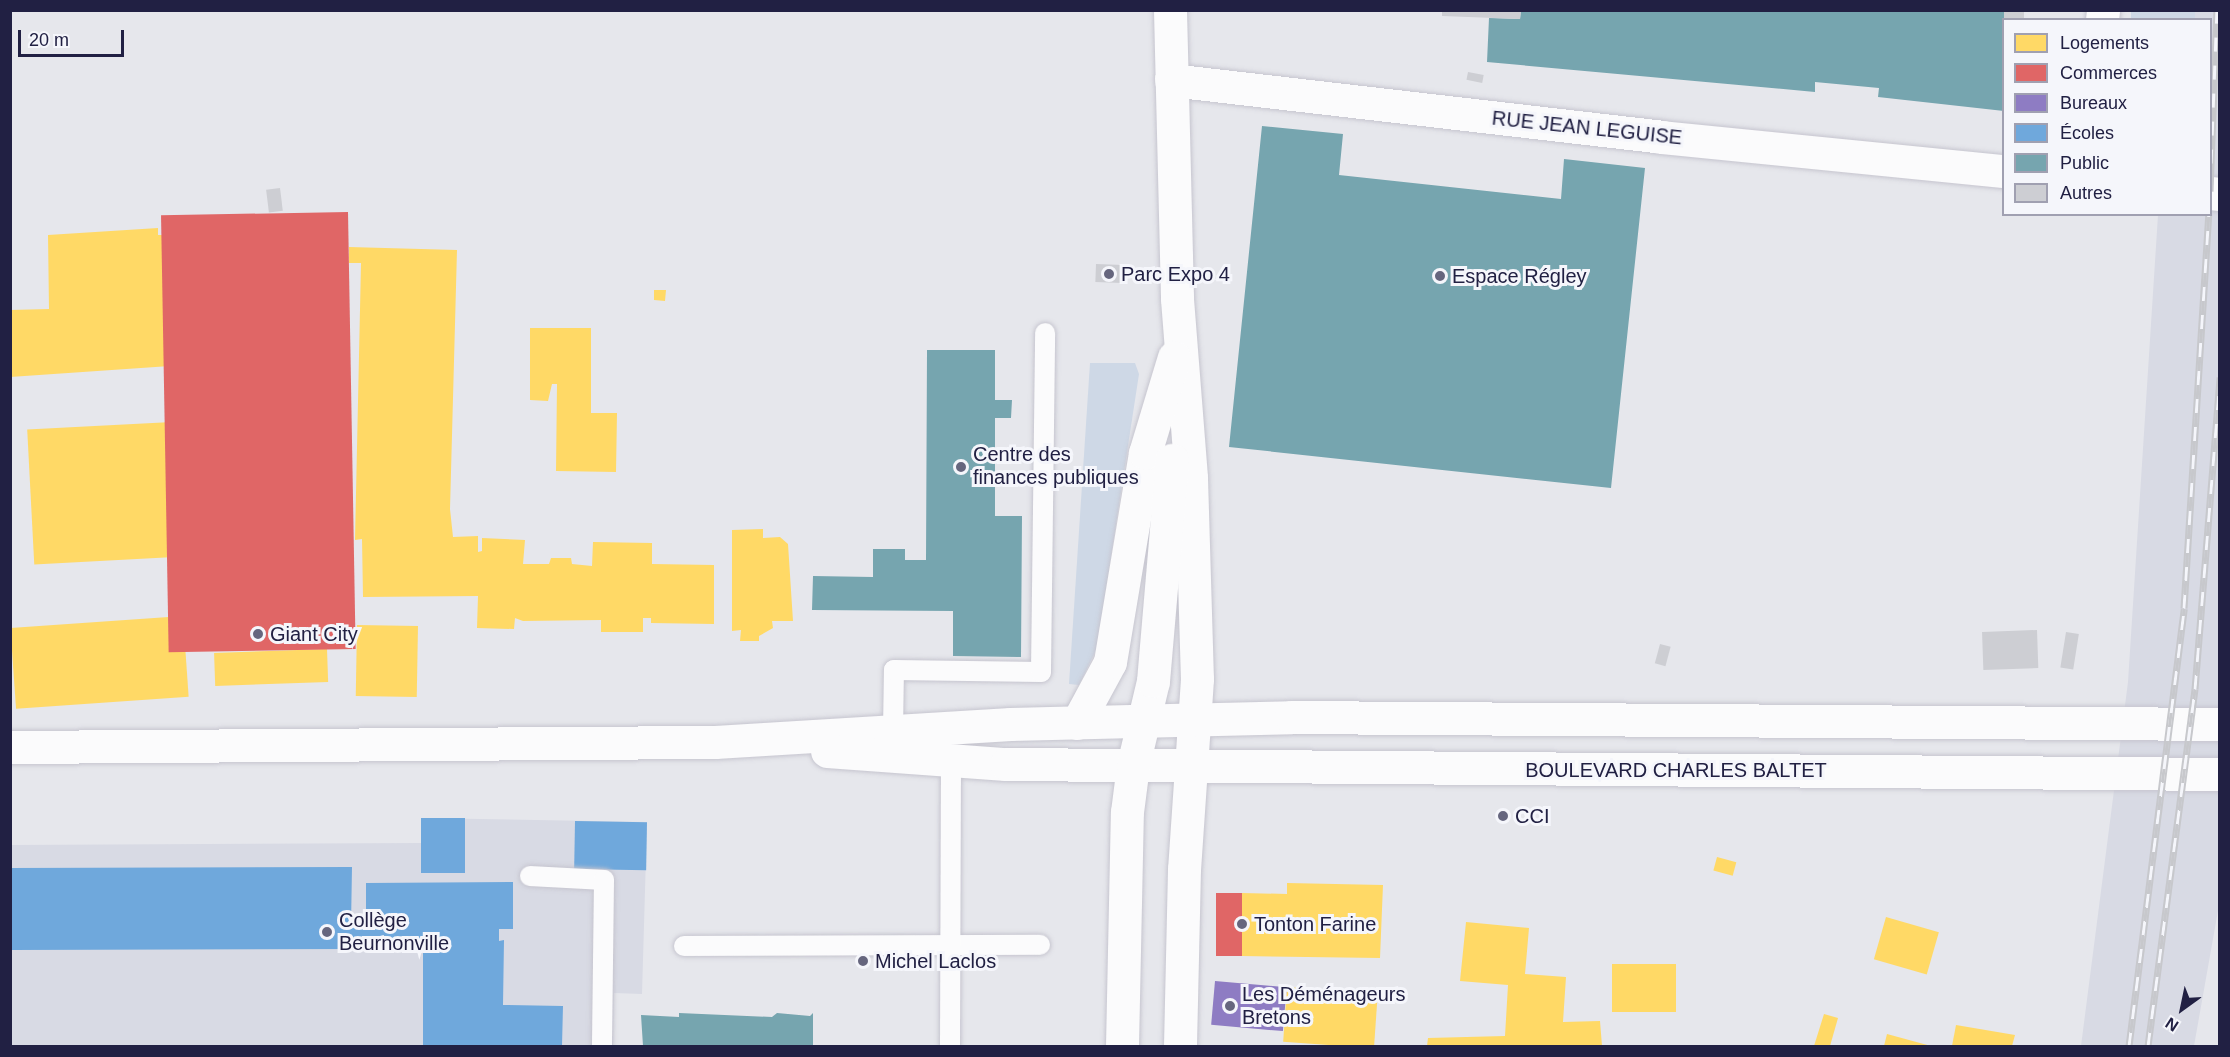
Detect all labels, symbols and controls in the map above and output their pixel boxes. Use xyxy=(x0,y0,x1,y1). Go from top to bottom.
scale bar xyxy=(21,18,128,56)
legend xyxy=(2002,18,2212,216)
text: 20 m xyxy=(29,30,69,50)
text: Logements xyxy=(2060,33,2149,53)
text: Commerces xyxy=(2060,63,2157,83)
text: Bureaux xyxy=(2060,93,2127,113)
street label: RUE JEAN LEGUISE xyxy=(1491,106,1683,150)
text: Écoles xyxy=(2060,123,2114,143)
text: Public xyxy=(2060,153,2109,173)
text: Autres xyxy=(2060,183,2112,203)
place label: Parc Expo 4 xyxy=(1121,262,1230,286)
place label: Espace Régley xyxy=(1452,264,1587,288)
marker: Parc Expo 4 xyxy=(1102,267,1116,281)
marker: Espace Régley xyxy=(1433,269,1447,283)
place label: Centre des finances publiques xyxy=(973,443,1139,490)
marker: Centre des finances publiques xyxy=(954,460,968,474)
place label: Giant City xyxy=(270,622,358,646)
marker: Giant City xyxy=(251,627,265,641)
street label: BOULEVARD CHARLES BALTET xyxy=(1525,758,1827,782)
place label: CCI xyxy=(1515,804,1549,828)
marker: CCI xyxy=(1496,809,1510,823)
place label: Collège Beurnonville xyxy=(339,909,449,956)
place label: Tonton Farine xyxy=(1254,912,1376,936)
marker: Tonton Farine xyxy=(1235,917,1249,931)
marker: Collège Beurnonville xyxy=(320,925,334,939)
place label: Michel Laclos xyxy=(875,949,996,973)
marker: Michel Laclos xyxy=(856,954,870,968)
north arrow xyxy=(2152,979,2212,1039)
place label: Les Déménageurs Bretons xyxy=(1242,982,1405,1029)
marker: Les Déménageurs Bretons xyxy=(1223,999,1237,1013)
text: N xyxy=(2162,1014,2181,1035)

